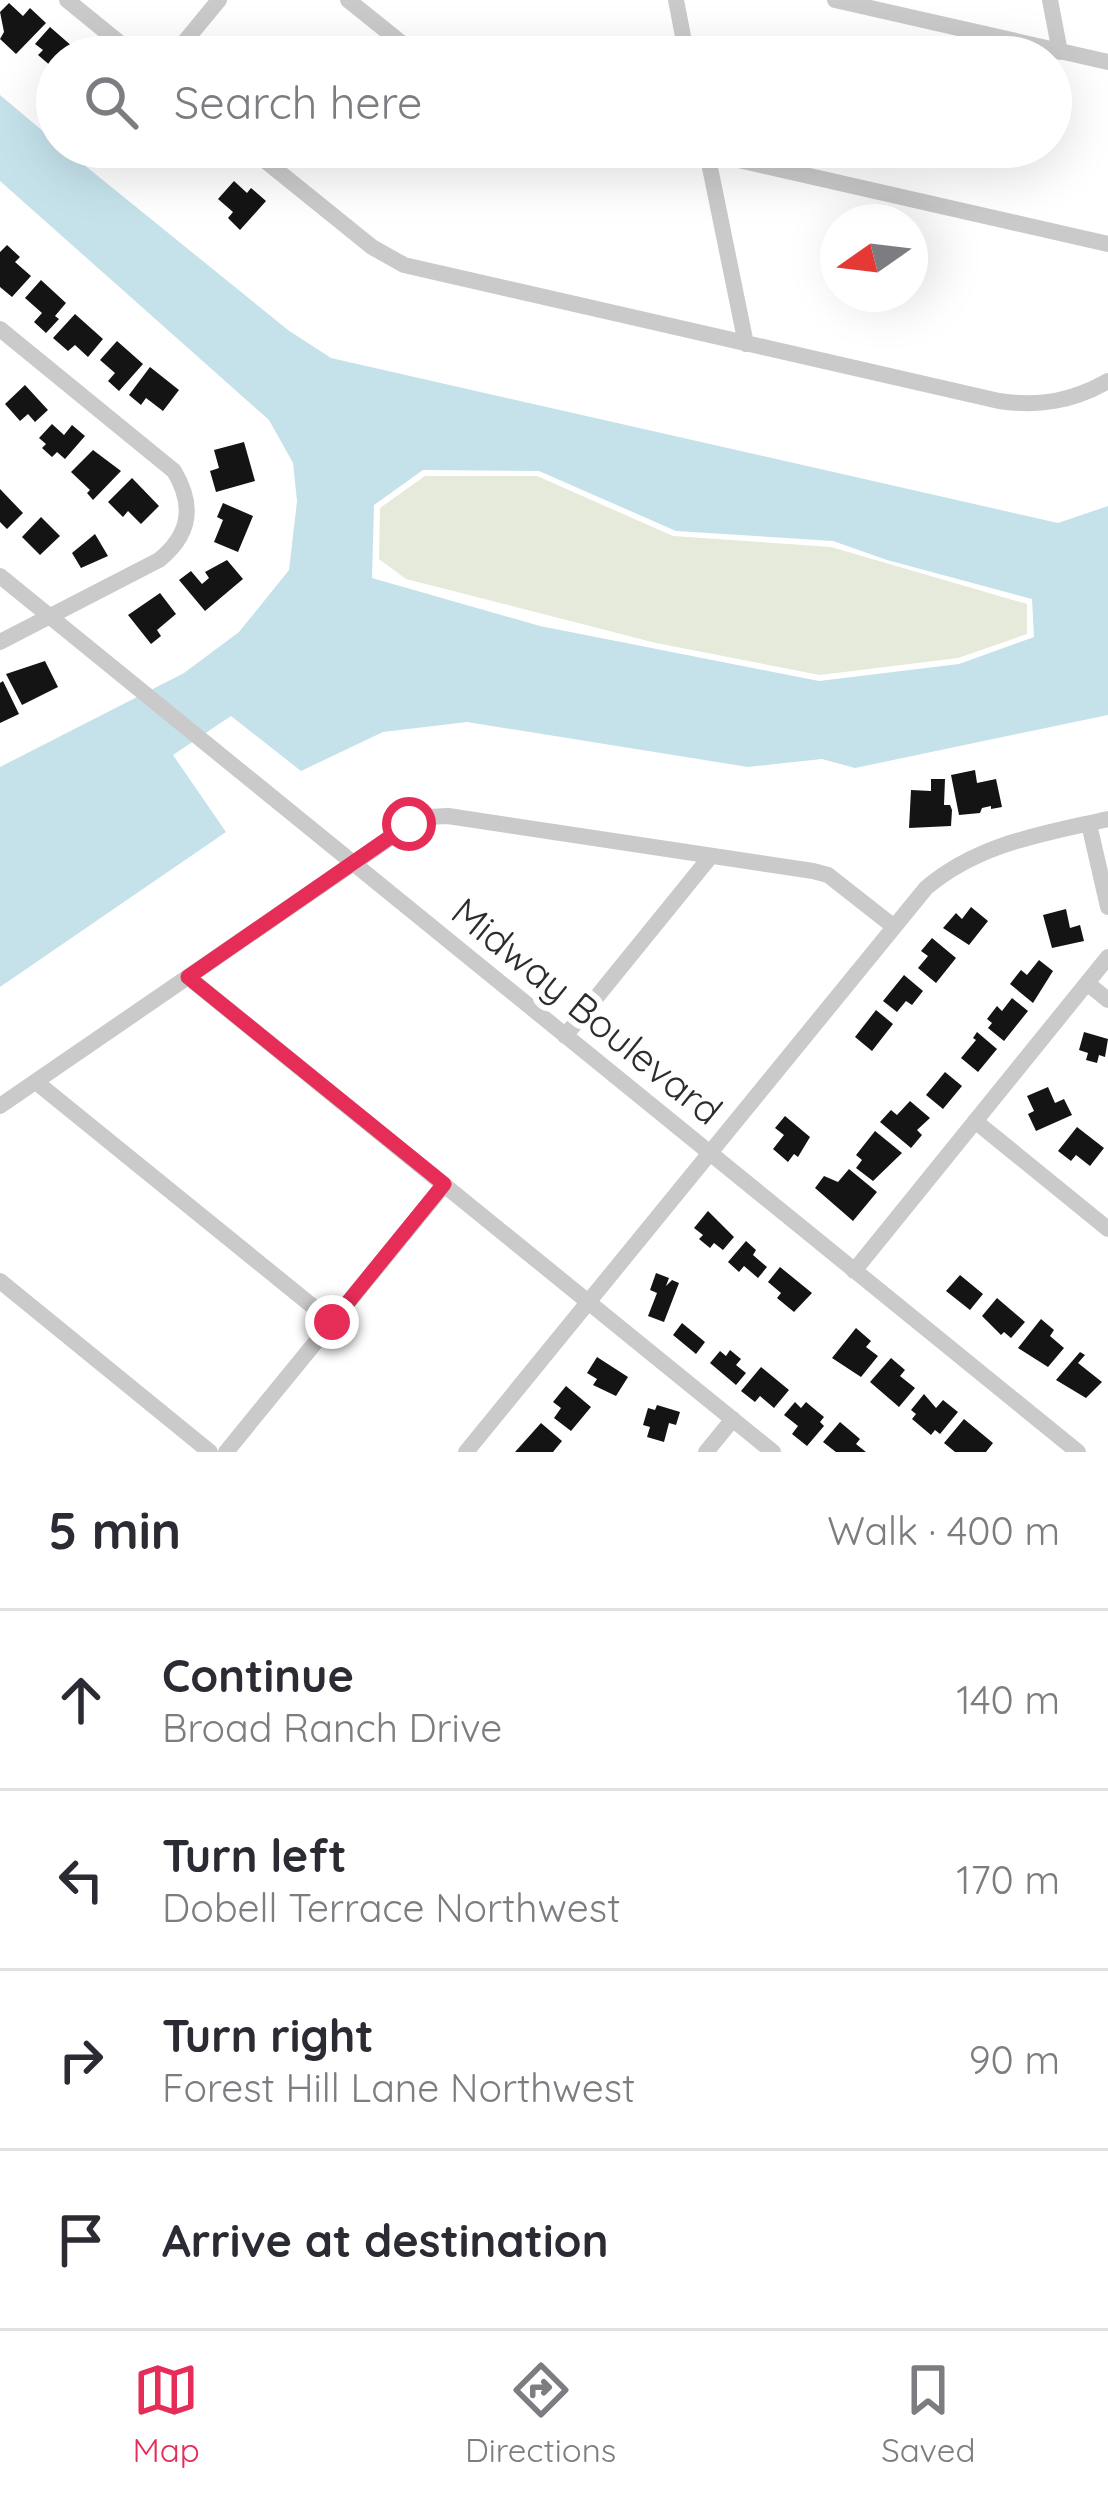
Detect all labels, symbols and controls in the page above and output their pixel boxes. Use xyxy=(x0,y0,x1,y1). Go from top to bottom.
search box xyxy=(36,36,1072,168)
icon: search xyxy=(78,69,144,135)
text: Search here xyxy=(174,74,422,130)
north arrow xyxy=(820,204,928,312)
route start xyxy=(382,797,436,851)
street label: Midway Boulevard xyxy=(442,887,732,1135)
route end xyxy=(305,1295,359,1349)
text: 5 min xyxy=(48,1498,181,1562)
text: Walk · 400 m xyxy=(827,1506,1060,1555)
text: Continue xyxy=(162,1647,354,1703)
icon: ahead xyxy=(48,1667,114,1733)
text: 140 m xyxy=(956,1675,1060,1724)
text: Broad Ranch Drive xyxy=(162,1703,502,1752)
text: Turn left xyxy=(162,1827,347,1883)
icon: left xyxy=(48,1847,114,1913)
text: 170 m xyxy=(956,1855,1060,1904)
text: Dobell Terrace Northwest xyxy=(162,1883,620,1932)
text: Turn right xyxy=(162,2007,374,2063)
icon: right xyxy=(48,2027,114,2093)
text: 90 m xyxy=(969,2035,1060,2084)
text: Forest Hill Lane Northwest xyxy=(162,2063,635,2112)
icon: arrive xyxy=(48,2207,114,2273)
text: Arrive at destination xyxy=(162,2212,608,2268)
tab: Map xyxy=(133,2357,200,2470)
tab: Directions xyxy=(465,2357,616,2470)
tab: Saved xyxy=(881,2357,975,2470)

